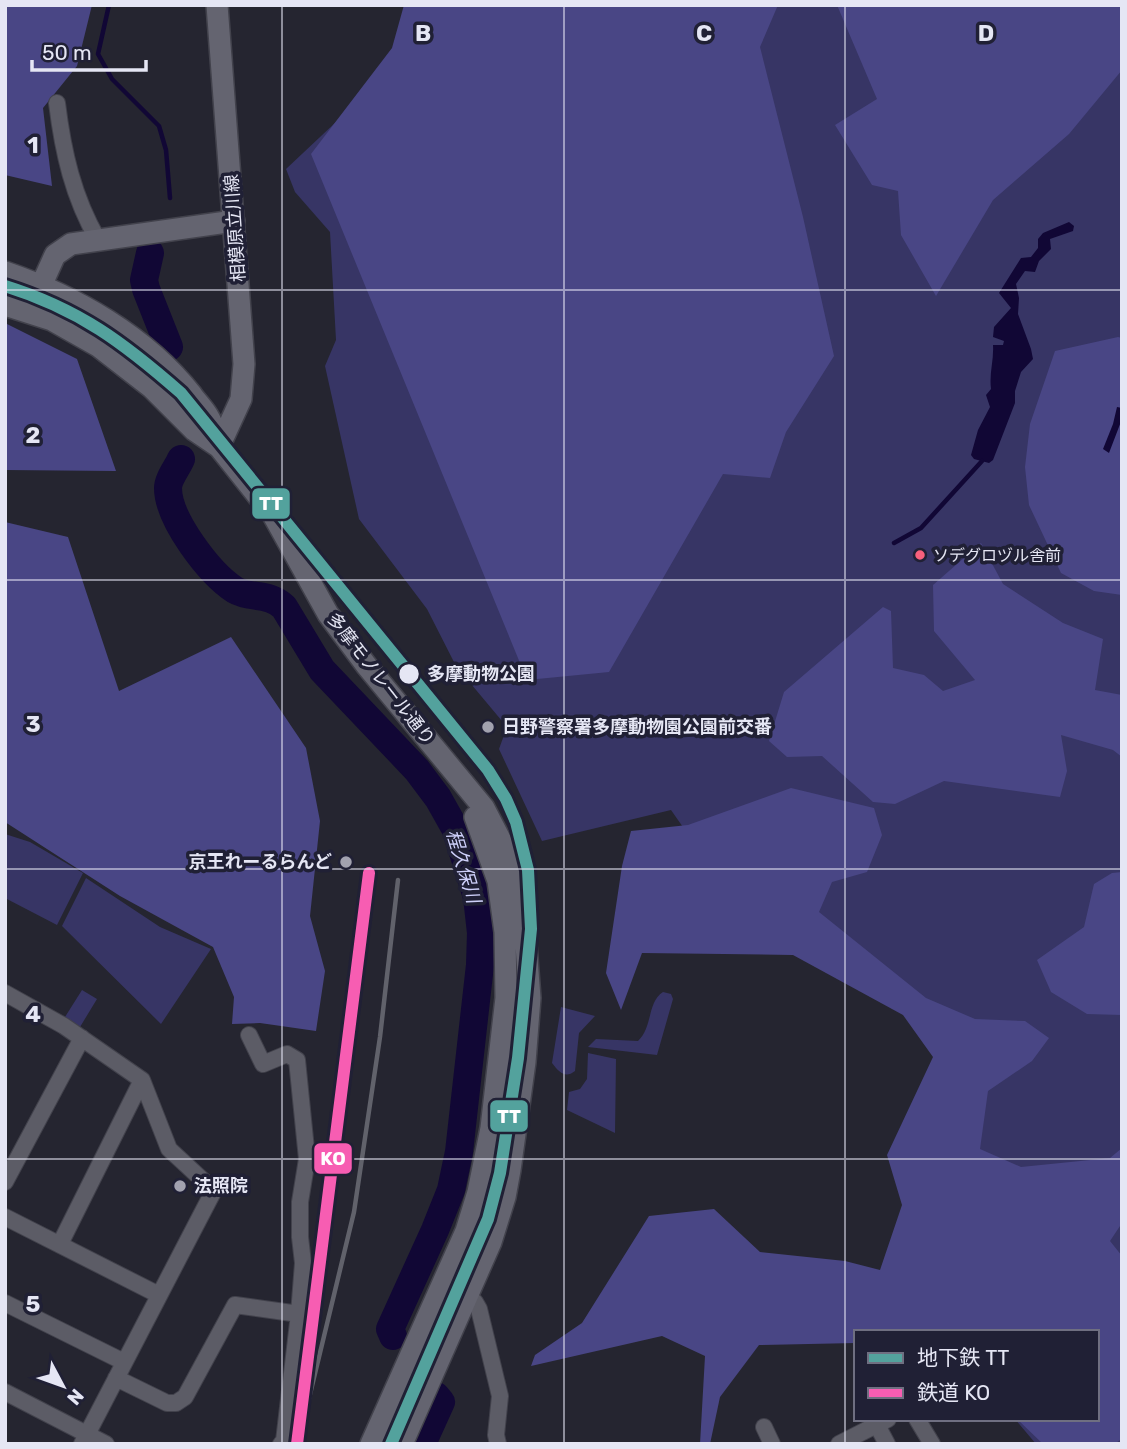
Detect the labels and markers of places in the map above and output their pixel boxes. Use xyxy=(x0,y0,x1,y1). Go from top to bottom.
place label: ソデグロヅル舎前 xyxy=(933,546,1061,565)
marker: ソデグロヅル舎前 xyxy=(913,548,927,562)
marker: 多摩動物公園 xyxy=(397,662,421,686)
place label: 多摩動物公園 xyxy=(427,663,535,685)
place label: 日野警察署多摩動物園公園前交番 xyxy=(502,716,772,738)
marker: 日野警察署多摩動物園公園前交番 xyxy=(480,719,496,735)
place label: 京王れーるらんど xyxy=(189,851,332,873)
marker: 京王れーるらんど xyxy=(338,854,354,870)
place label: 法照院 xyxy=(194,1175,248,1197)
marker: 法照院 xyxy=(172,1178,188,1194)

